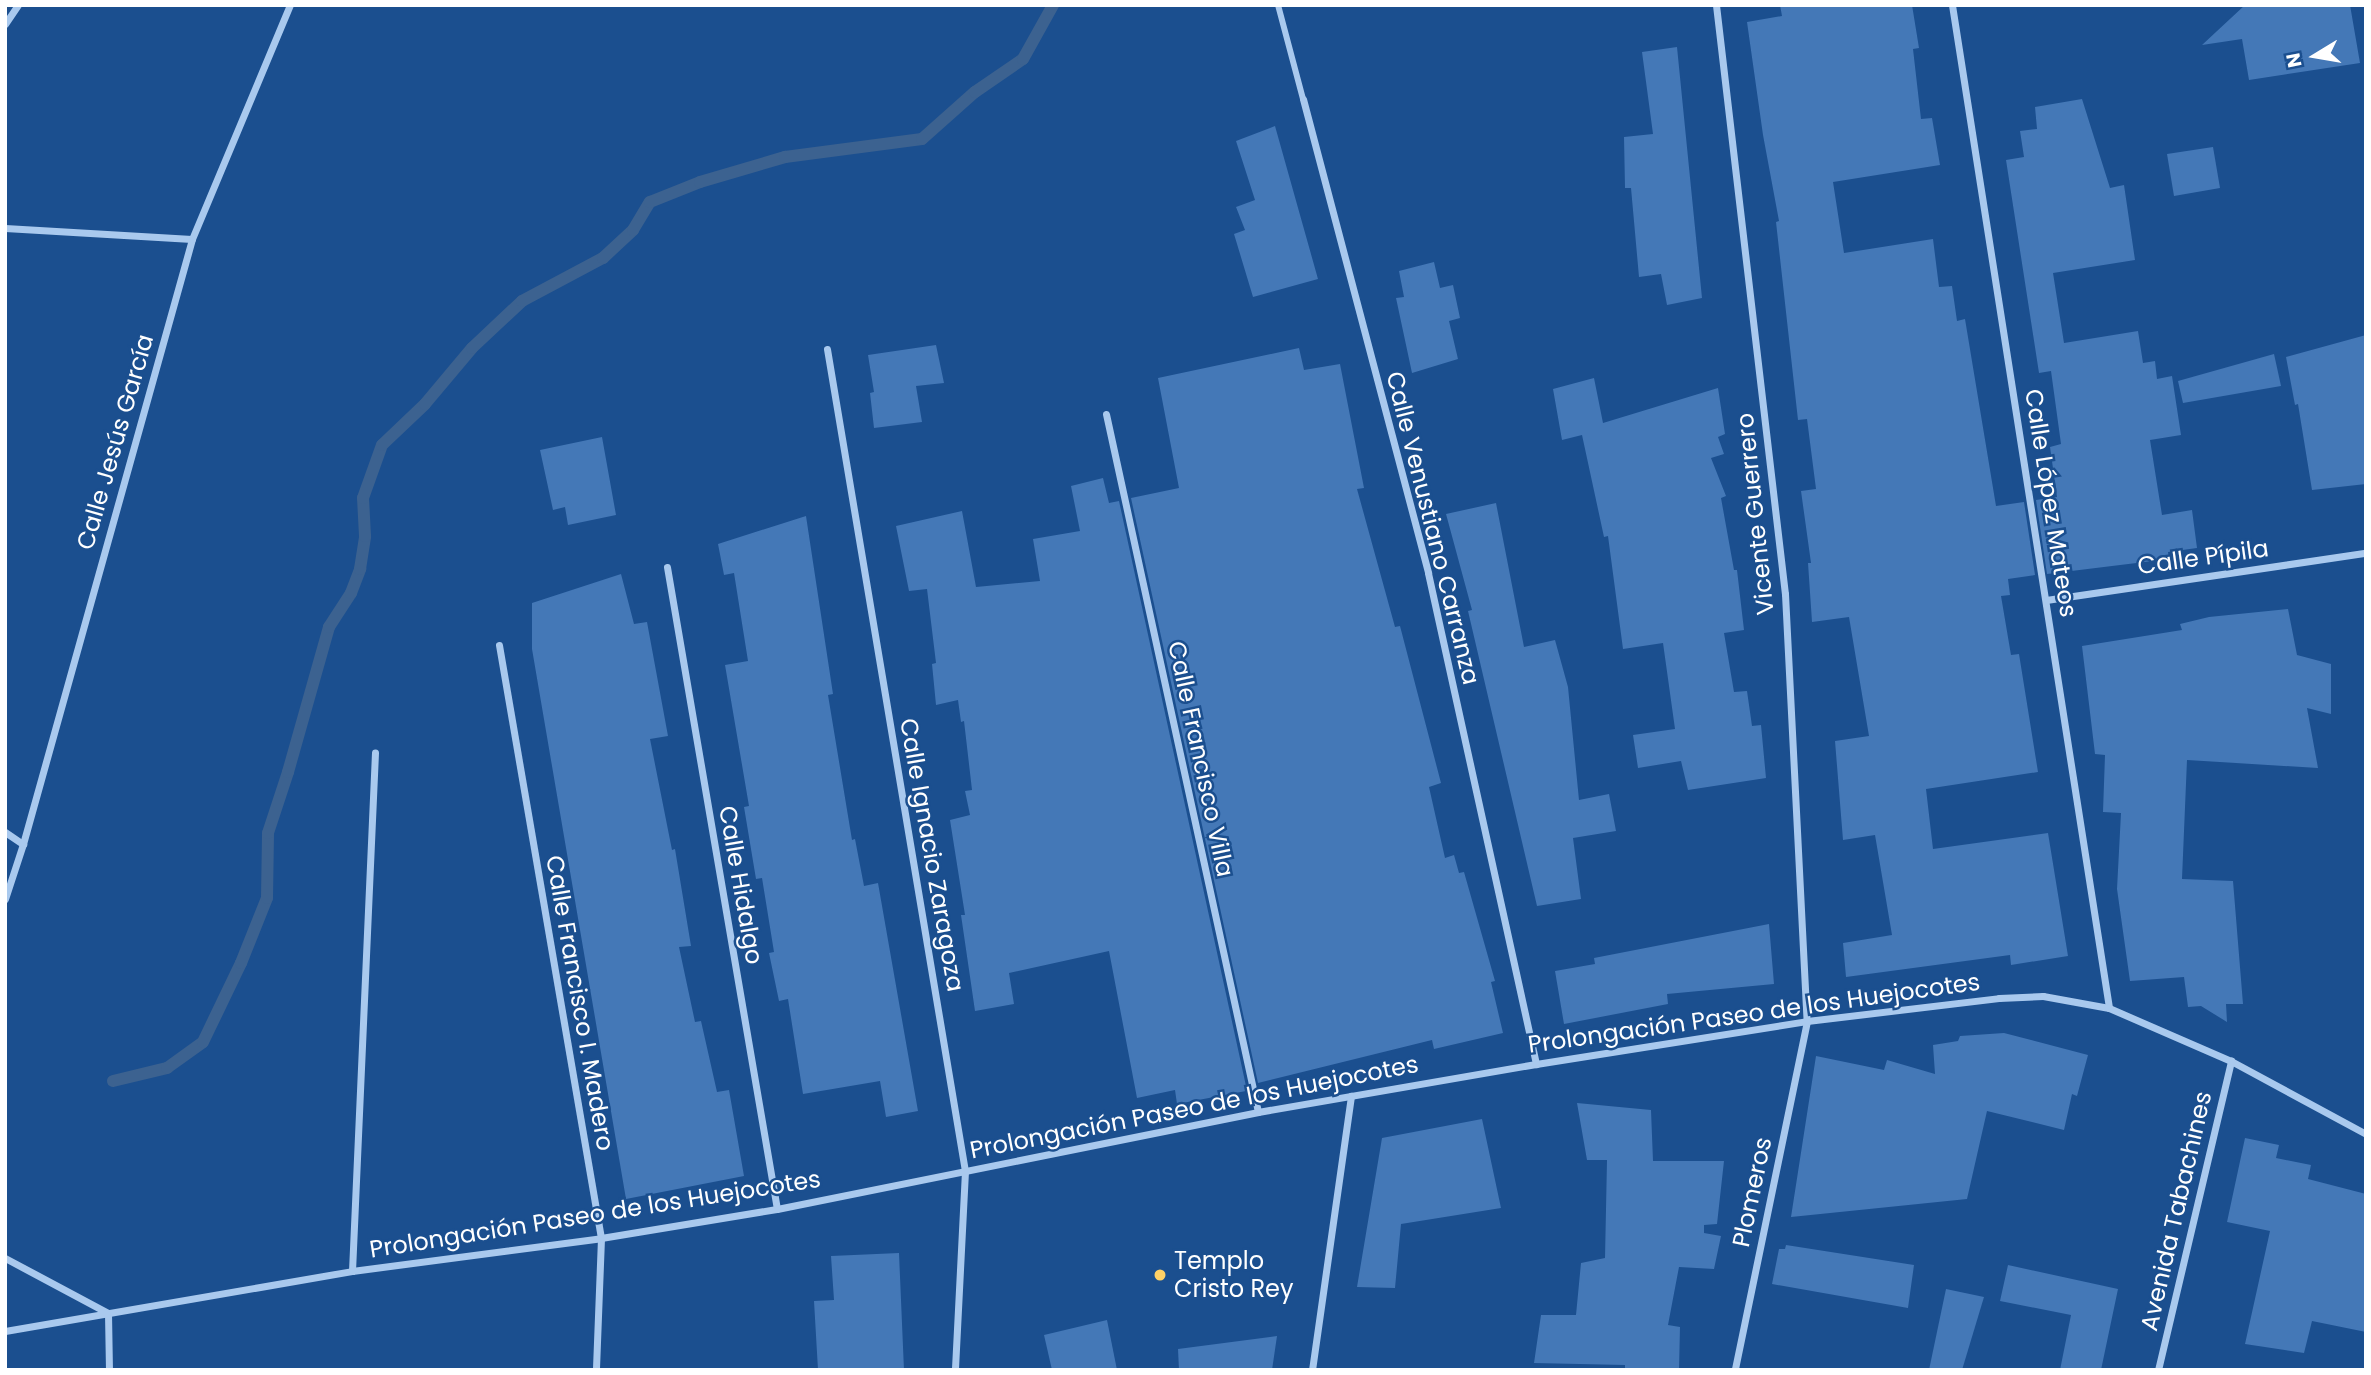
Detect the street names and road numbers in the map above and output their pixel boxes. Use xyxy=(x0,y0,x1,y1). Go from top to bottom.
street label: Calle Jesús García xyxy=(70,331,160,553)
street label: Calle Venustiano Carranza xyxy=(1380,369,1486,687)
street label: Calle López Mateos xyxy=(2019,387,2083,619)
street label: Vicente Guerrero xyxy=(1730,412,1780,616)
street label: Calle Pípila xyxy=(2136,534,2270,580)
street label: Calle Francisco Villa xyxy=(1162,639,1240,879)
street label: Calle Ignacio Zaragoza xyxy=(894,716,970,994)
street label: Calle Hidalgo xyxy=(713,804,769,966)
street label: Calle Francisco I. Madero xyxy=(540,853,620,1153)
street label: Prolongación Paseo de los Huejocotes xyxy=(1526,967,1982,1059)
street label: Prolongación Paseo de los Huejocotes xyxy=(967,1049,1421,1165)
street label: Avenida Tabachines xyxy=(2134,1088,2218,1334)
street label: Plomeros xyxy=(1726,1134,1778,1250)
street label: Prolongación Paseo de los Huejocotes xyxy=(367,1164,823,1264)

